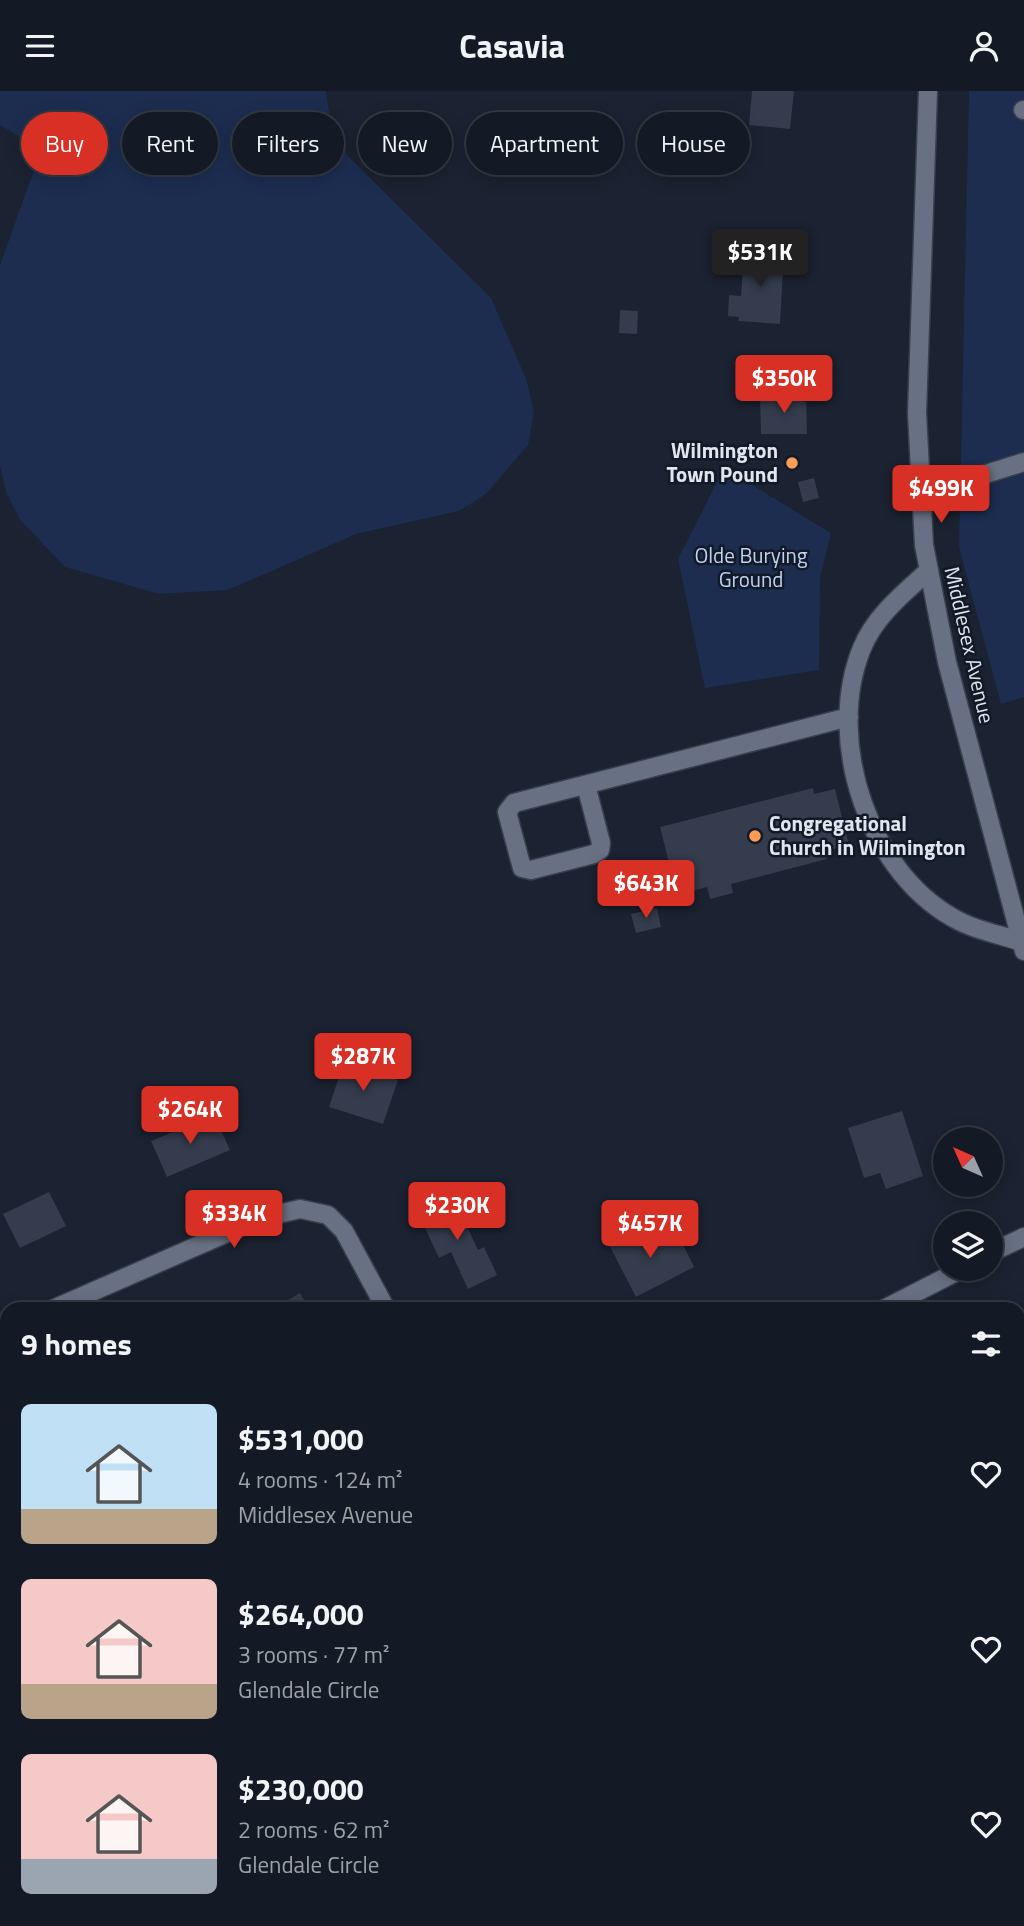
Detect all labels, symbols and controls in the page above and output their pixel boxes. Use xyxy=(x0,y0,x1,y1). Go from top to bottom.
text: Casavia xyxy=(459,22,565,70)
icon: menu xyxy=(21,27,59,65)
icon: person xyxy=(965,27,1003,65)
chip: Buy xyxy=(21,112,108,175)
chip: Rent xyxy=(122,112,218,175)
chip: Filters xyxy=(232,112,344,175)
chip: New xyxy=(358,112,452,175)
chip: Apartment xyxy=(466,112,623,175)
chip: House xyxy=(637,112,750,175)
pin: $531K xyxy=(711,229,809,289)
text: $531K xyxy=(727,234,793,269)
pin: $350K xyxy=(735,355,833,415)
text: $350K xyxy=(751,360,817,395)
place label: Wilmington Town Pound xyxy=(666,434,778,490)
marker: Wilmington Town Pound xyxy=(784,455,800,471)
pin: $499K xyxy=(892,465,990,525)
text: $499K xyxy=(908,470,974,505)
park label: Olde Burying Ground xyxy=(694,539,808,595)
street label: Middlesex Avenue xyxy=(936,563,1004,726)
place label: Congregational Church in Wilmington xyxy=(769,807,966,863)
marker: Congregational Church in Wilmington xyxy=(747,828,763,844)
pin: $643K xyxy=(597,861,695,920)
text: $643K xyxy=(613,865,679,900)
pin: $287K xyxy=(314,1033,412,1093)
text: $287K xyxy=(330,1038,396,1073)
pin: $264K xyxy=(141,1087,239,1146)
text: $264K xyxy=(157,1091,223,1126)
north arrow xyxy=(933,1127,1003,1197)
map controls xyxy=(933,1127,1003,1281)
pin: $230K xyxy=(408,1183,506,1242)
text: $230K xyxy=(424,1187,490,1222)
pin: $334K xyxy=(185,1191,283,1250)
text: $334K xyxy=(201,1195,267,1230)
pin: $457K xyxy=(601,1201,699,1260)
text: $457K xyxy=(617,1205,683,1240)
button: layers xyxy=(933,1211,1003,1281)
text: 9 homes xyxy=(21,1321,132,1367)
icon: filters xyxy=(967,1325,1005,1363)
text: $531,000 xyxy=(238,1416,364,1462)
icon: home xyxy=(77,1432,161,1516)
icon: heart xyxy=(967,1455,1005,1493)
text: 4 rooms · 124 m² xyxy=(238,1462,402,1497)
text: Middlesex Avenue xyxy=(238,1497,413,1532)
text: $264,000 xyxy=(238,1591,364,1637)
icon: home xyxy=(77,1607,161,1691)
icon: heart xyxy=(967,1630,1005,1668)
text: 3 rooms · 77 m² xyxy=(238,1637,389,1672)
text: Glendale Circle xyxy=(238,1672,379,1707)
text: $230,000 xyxy=(238,1766,364,1812)
icon: home xyxy=(77,1782,161,1866)
icon: heart xyxy=(967,1805,1005,1843)
text: 2 rooms · 62 m² xyxy=(238,1812,389,1847)
text: Glendale Circle xyxy=(238,1847,379,1882)

